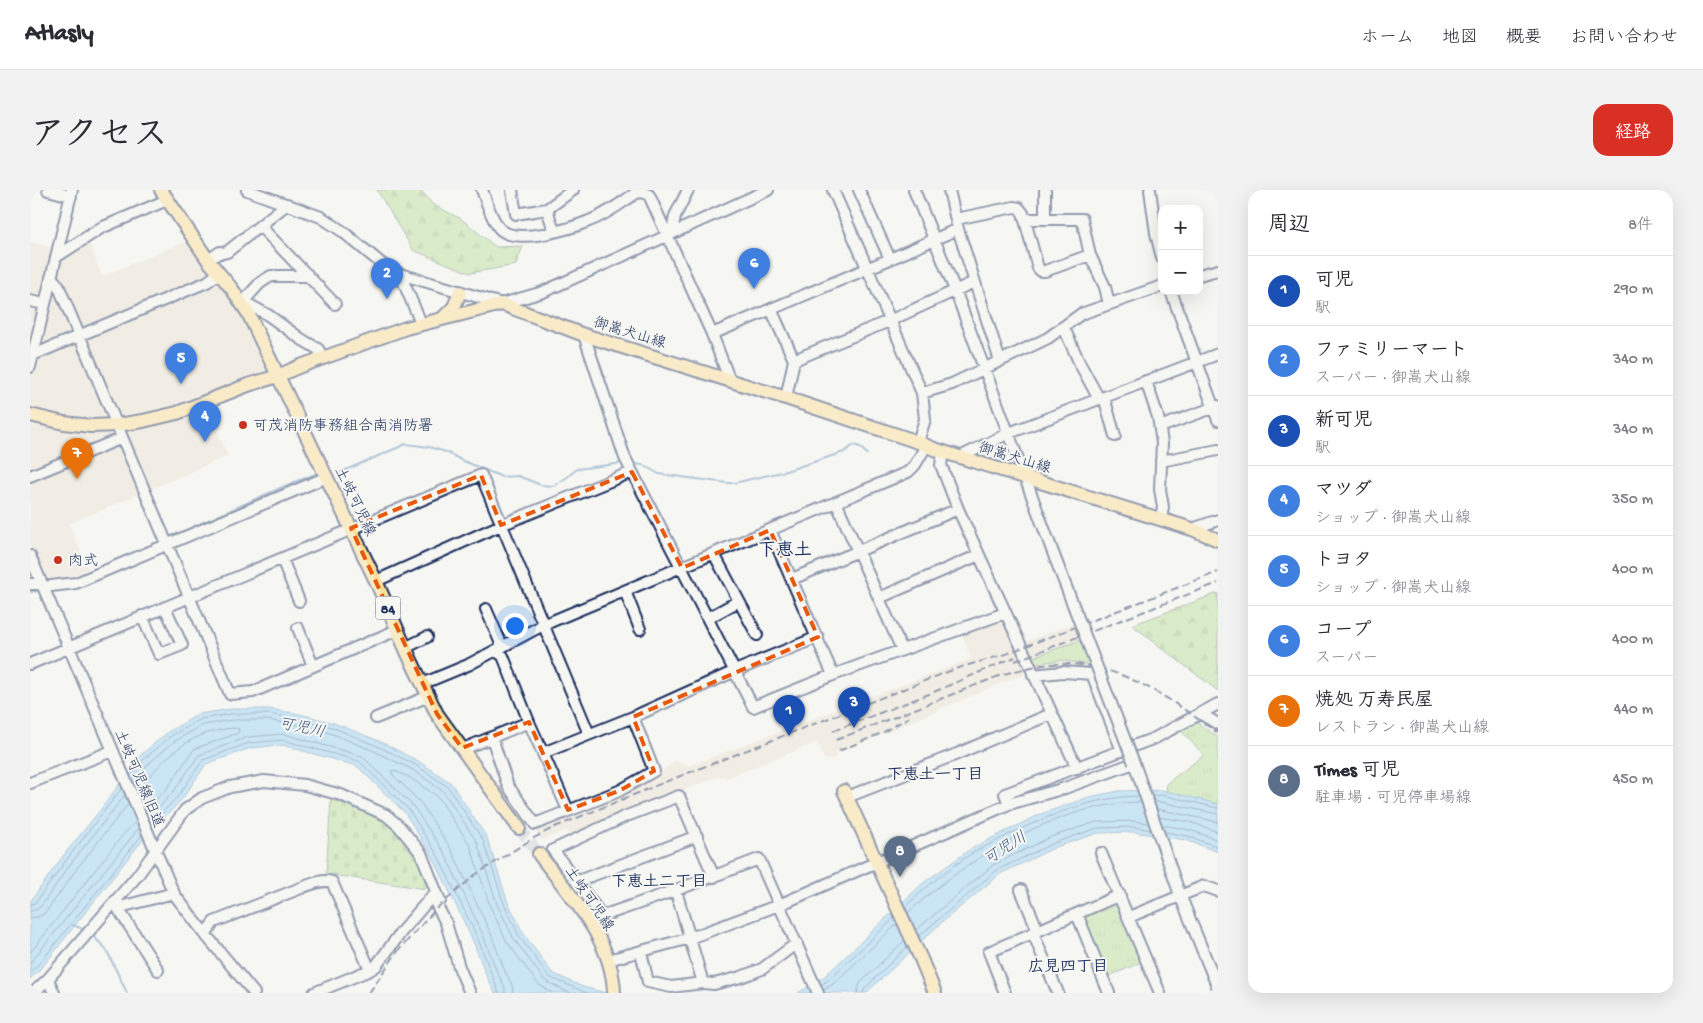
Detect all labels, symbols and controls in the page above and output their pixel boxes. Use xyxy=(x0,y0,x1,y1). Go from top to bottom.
text: Atlasly xyxy=(25,20,94,49)
text: ホーム xyxy=(1361,28,1414,49)
text: 地図 xyxy=(1442,28,1478,49)
text: 概要 xyxy=(1506,28,1542,49)
text: お問い合わせ xyxy=(1570,28,1678,49)
button: 経路 xyxy=(1593,104,1673,156)
text: アクセス xyxy=(30,117,168,158)
map controls xyxy=(1158,205,1203,295)
button: + xyxy=(1158,205,1203,250)
text: 周辺 xyxy=(1268,214,1310,239)
text: 8件 xyxy=(1628,217,1653,236)
pin: 6 xyxy=(738,248,770,289)
button: − xyxy=(1158,250,1203,295)
pin: 2 xyxy=(371,258,403,299)
text: 可児 xyxy=(1315,270,1353,293)
text: 1 xyxy=(1281,281,1287,300)
text: 290 m xyxy=(1613,281,1653,300)
text: 駅 xyxy=(1315,300,1331,319)
street label: 御嵩犬山線 xyxy=(591,313,668,353)
text: ファミリーマート xyxy=(1315,340,1468,363)
pin: 5 xyxy=(165,343,197,384)
text: 2 xyxy=(1280,351,1288,370)
text: 340 m xyxy=(1613,351,1653,370)
text: スーパー · 御嵩犬山線 xyxy=(1315,370,1471,389)
pin: 4 xyxy=(189,401,221,442)
text: 新可児 xyxy=(1315,410,1372,433)
place label: 可茂消防事務組合南消防署 xyxy=(253,417,433,436)
marker: 可茂消防事務組合南消防署 xyxy=(237,419,249,431)
text: 3 xyxy=(1280,421,1288,440)
text: 340 m xyxy=(1613,421,1653,440)
pin: 7 xyxy=(61,438,93,479)
street label: 御嵩犬山線 xyxy=(976,438,1053,478)
text: 駅 xyxy=(1315,440,1331,459)
street label: 土岐可児線 xyxy=(330,464,380,540)
text: マツダ xyxy=(1315,480,1372,503)
text: 4 xyxy=(1280,491,1288,510)
text: 350 m xyxy=(1612,491,1653,510)
text: ショップ · 御嵩犬山線 xyxy=(1315,510,1471,529)
district label: 下恵土 xyxy=(758,540,812,562)
text: トヨタ xyxy=(1315,550,1372,573)
place label: 肉式 xyxy=(68,552,98,571)
marker: 肉式 xyxy=(52,554,64,566)
text: 5 xyxy=(1280,561,1288,580)
text: 400 m xyxy=(1612,561,1653,580)
text: ショップ · 御嵩犬山線 xyxy=(1315,580,1471,599)
road number: 84 xyxy=(376,596,400,619)
your location xyxy=(502,613,528,639)
text: コープ xyxy=(1315,620,1371,643)
text: 6 xyxy=(1280,631,1288,650)
text: 400 m xyxy=(1612,631,1653,650)
text: スーパー xyxy=(1315,650,1378,669)
pin: 3 xyxy=(838,687,870,728)
text: 焼処 万寿民屋 xyxy=(1315,690,1434,713)
pin: 1 xyxy=(773,695,805,736)
text: 7 xyxy=(1280,701,1288,720)
text: 440 m xyxy=(1614,701,1653,720)
water label: 可児川 xyxy=(276,714,327,744)
text: レストラン · 御嵩犬山線 xyxy=(1315,720,1489,739)
street label: 土岐可児線旧道 xyxy=(109,727,168,831)
text: Times 可児 xyxy=(1315,760,1399,783)
district label: 下恵土一丁目 xyxy=(887,765,983,786)
text: 8 xyxy=(1280,771,1288,790)
text: 450 m xyxy=(1613,771,1653,790)
text: 駐車場 · 可児停車場線 xyxy=(1315,790,1472,809)
water label: 可児川 xyxy=(980,828,1031,871)
pin: 8 xyxy=(884,836,916,877)
street label: 土岐可児線 xyxy=(560,862,618,935)
district label: 下恵土二丁目 xyxy=(611,872,707,893)
district label: 広見四丁目 xyxy=(1028,958,1108,978)

